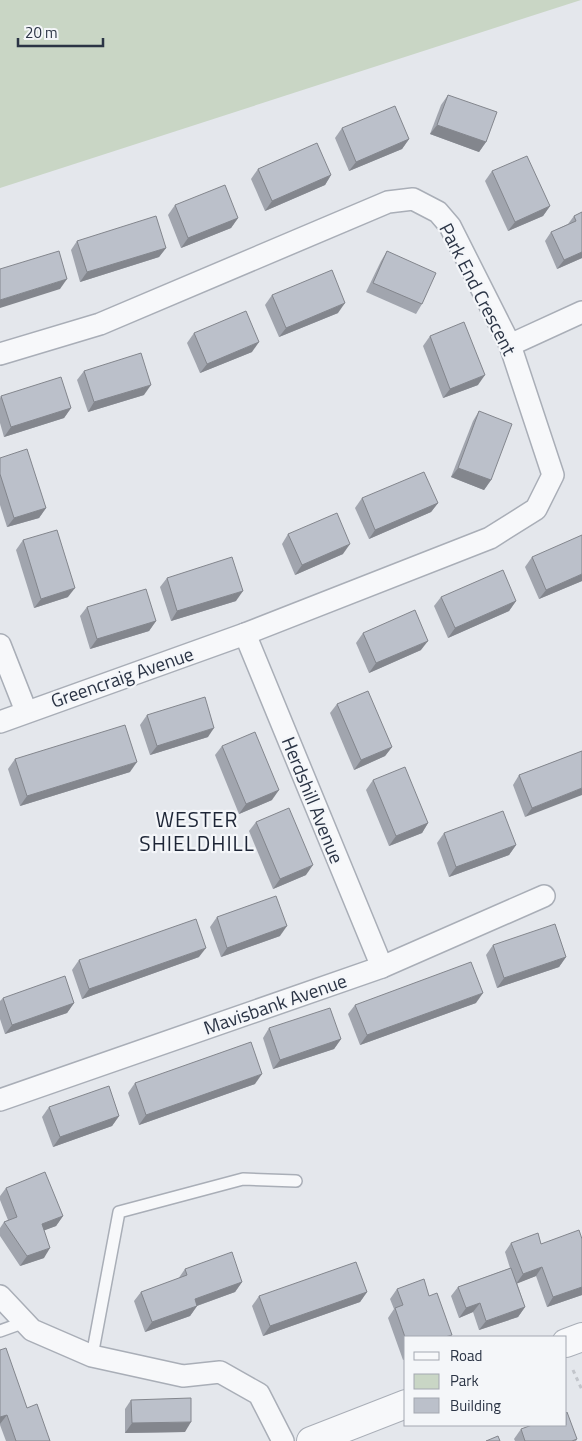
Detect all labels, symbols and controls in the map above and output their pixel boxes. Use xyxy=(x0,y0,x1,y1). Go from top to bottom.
scale bar xyxy=(18,15,102,47)
text: 20 m xyxy=(25,21,58,44)
street label: Park End Crescent xyxy=(433,218,524,360)
street label: Greencraig Avenue xyxy=(46,638,197,715)
street label: Herdshill Avenue xyxy=(275,732,352,868)
district label: WESTER SHIELDHILL xyxy=(139,803,255,859)
street label: Mavisbank Avenue xyxy=(199,965,350,1042)
legend xyxy=(404,1336,567,1426)
text: Road xyxy=(450,1344,482,1367)
text: Park xyxy=(450,1369,479,1392)
text: Building xyxy=(450,1394,501,1417)

